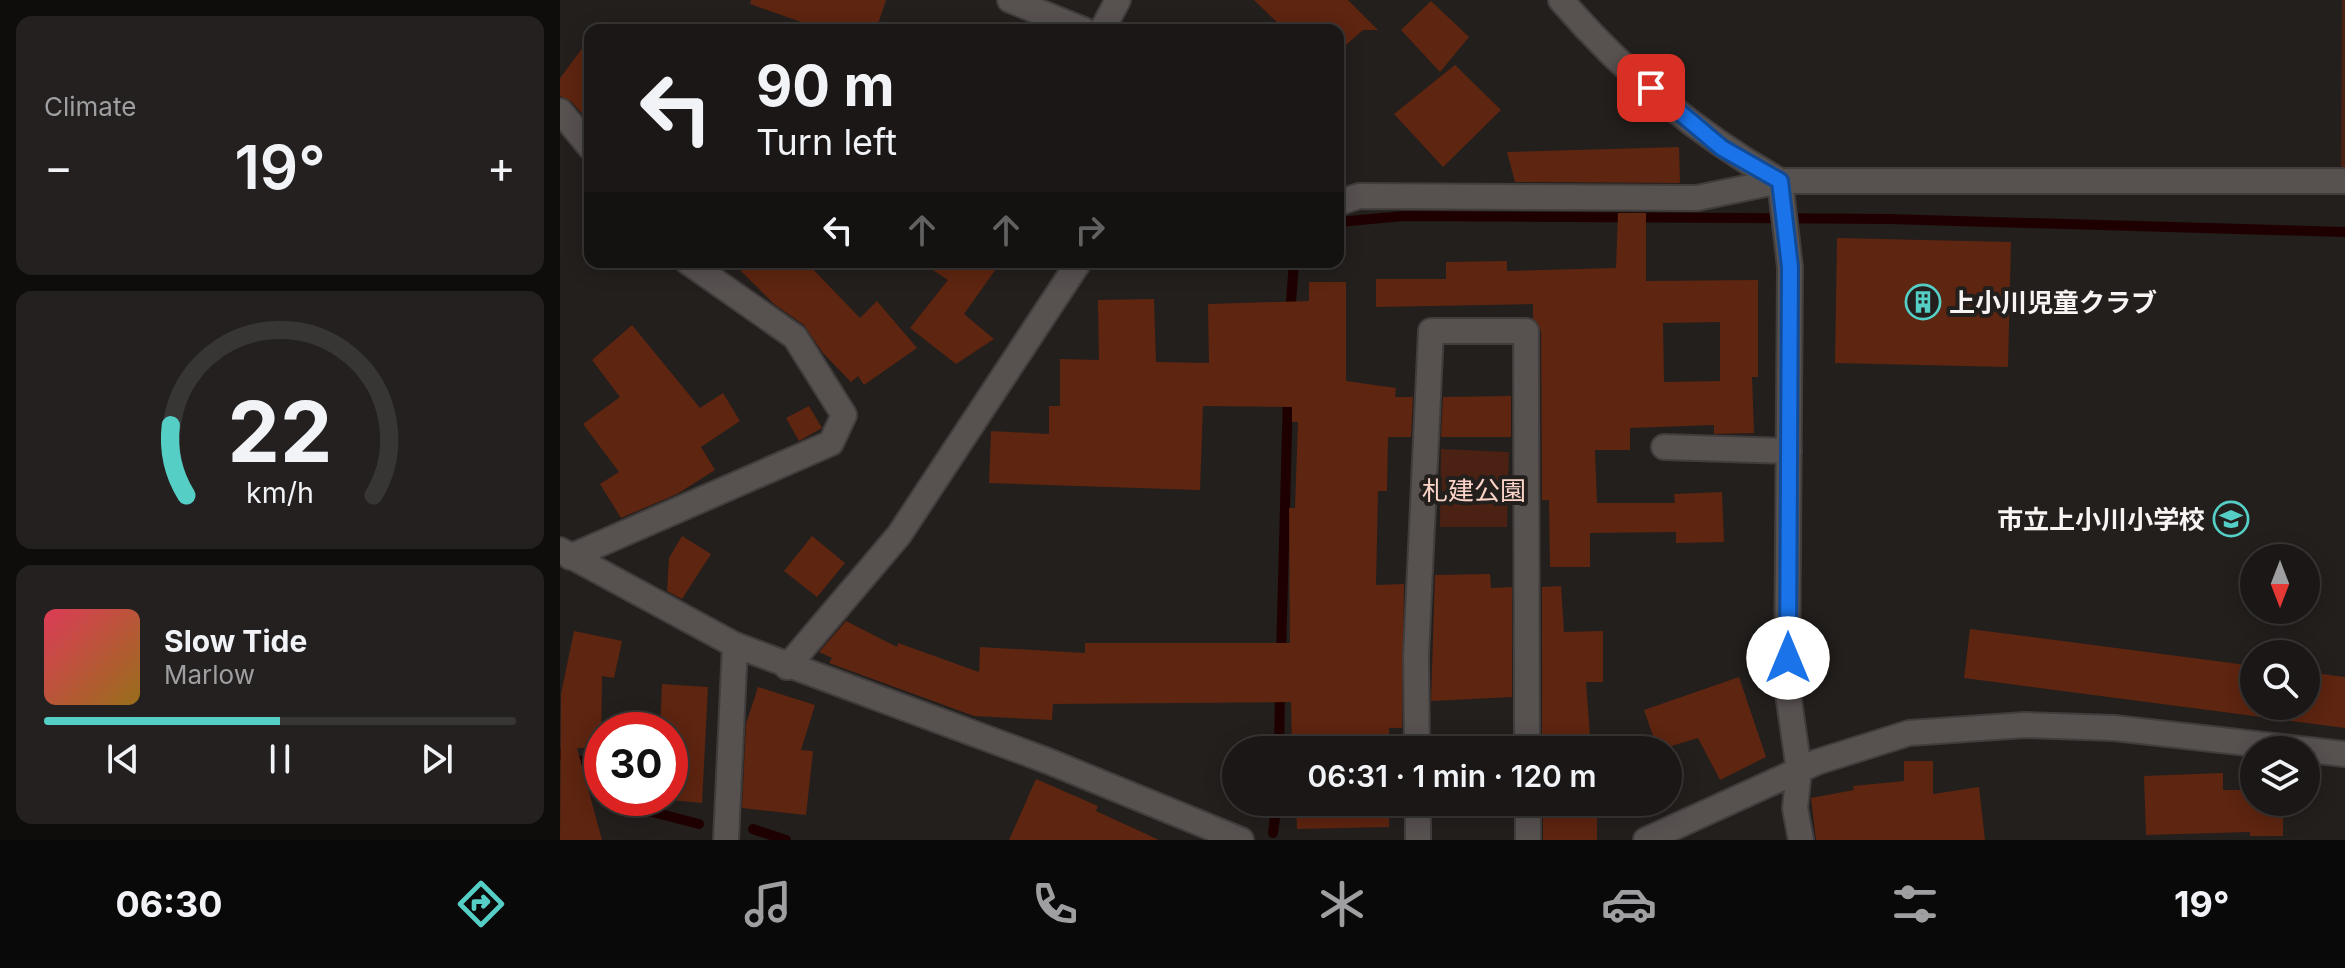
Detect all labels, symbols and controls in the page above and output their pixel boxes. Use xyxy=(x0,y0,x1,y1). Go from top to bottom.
text: 90 m xyxy=(756,52,895,120)
pin xyxy=(1617,54,1685,122)
icon: left xyxy=(624,56,728,160)
icon: arrive xyxy=(1629,66,1673,110)
text: Climate xyxy=(44,91,136,122)
text: Turn left xyxy=(756,120,897,164)
text: 19° xyxy=(234,131,326,203)
text: − xyxy=(44,140,73,194)
text: + xyxy=(487,140,516,194)
icon: left xyxy=(816,208,860,252)
icon: ahead xyxy=(900,208,944,252)
icon: ahead xyxy=(984,208,1028,252)
icon: right xyxy=(1068,208,1112,252)
building icon: 上小川児童クラブ xyxy=(1904,283,1942,321)
place label: 上小川児童クラブ xyxy=(1949,287,2157,318)
text: 22 xyxy=(228,381,332,482)
text: km/h xyxy=(246,475,314,510)
park label: 札建公園 xyxy=(1422,475,1526,506)
school or university icon: 市立上小川小学校 xyxy=(2212,500,2250,538)
place label: 市立上小川小学校 xyxy=(1997,504,2205,535)
north arrow xyxy=(2240,544,2320,624)
map controls xyxy=(2240,544,2320,816)
position arrow xyxy=(1746,616,1830,700)
text: Slow Tide xyxy=(164,623,307,659)
button: search xyxy=(2240,640,2320,720)
text: Marlow xyxy=(164,659,255,690)
speed limit sign: 30 xyxy=(584,712,688,816)
button: layers xyxy=(2240,736,2320,816)
icon: previous xyxy=(101,737,145,781)
icon: pause xyxy=(258,737,302,781)
icon: next xyxy=(415,737,459,781)
text: 06:31 · 1 min · 120 m xyxy=(1308,758,1596,794)
icon: directions xyxy=(453,876,509,932)
icon: music xyxy=(740,876,796,932)
icon: phone xyxy=(1027,876,1083,932)
icon: climate xyxy=(1314,876,1370,932)
icon: car xyxy=(1601,876,1657,932)
icon: filters xyxy=(1887,876,1943,932)
text: 06:30 xyxy=(115,882,223,926)
text: 19° xyxy=(2174,882,2230,926)

